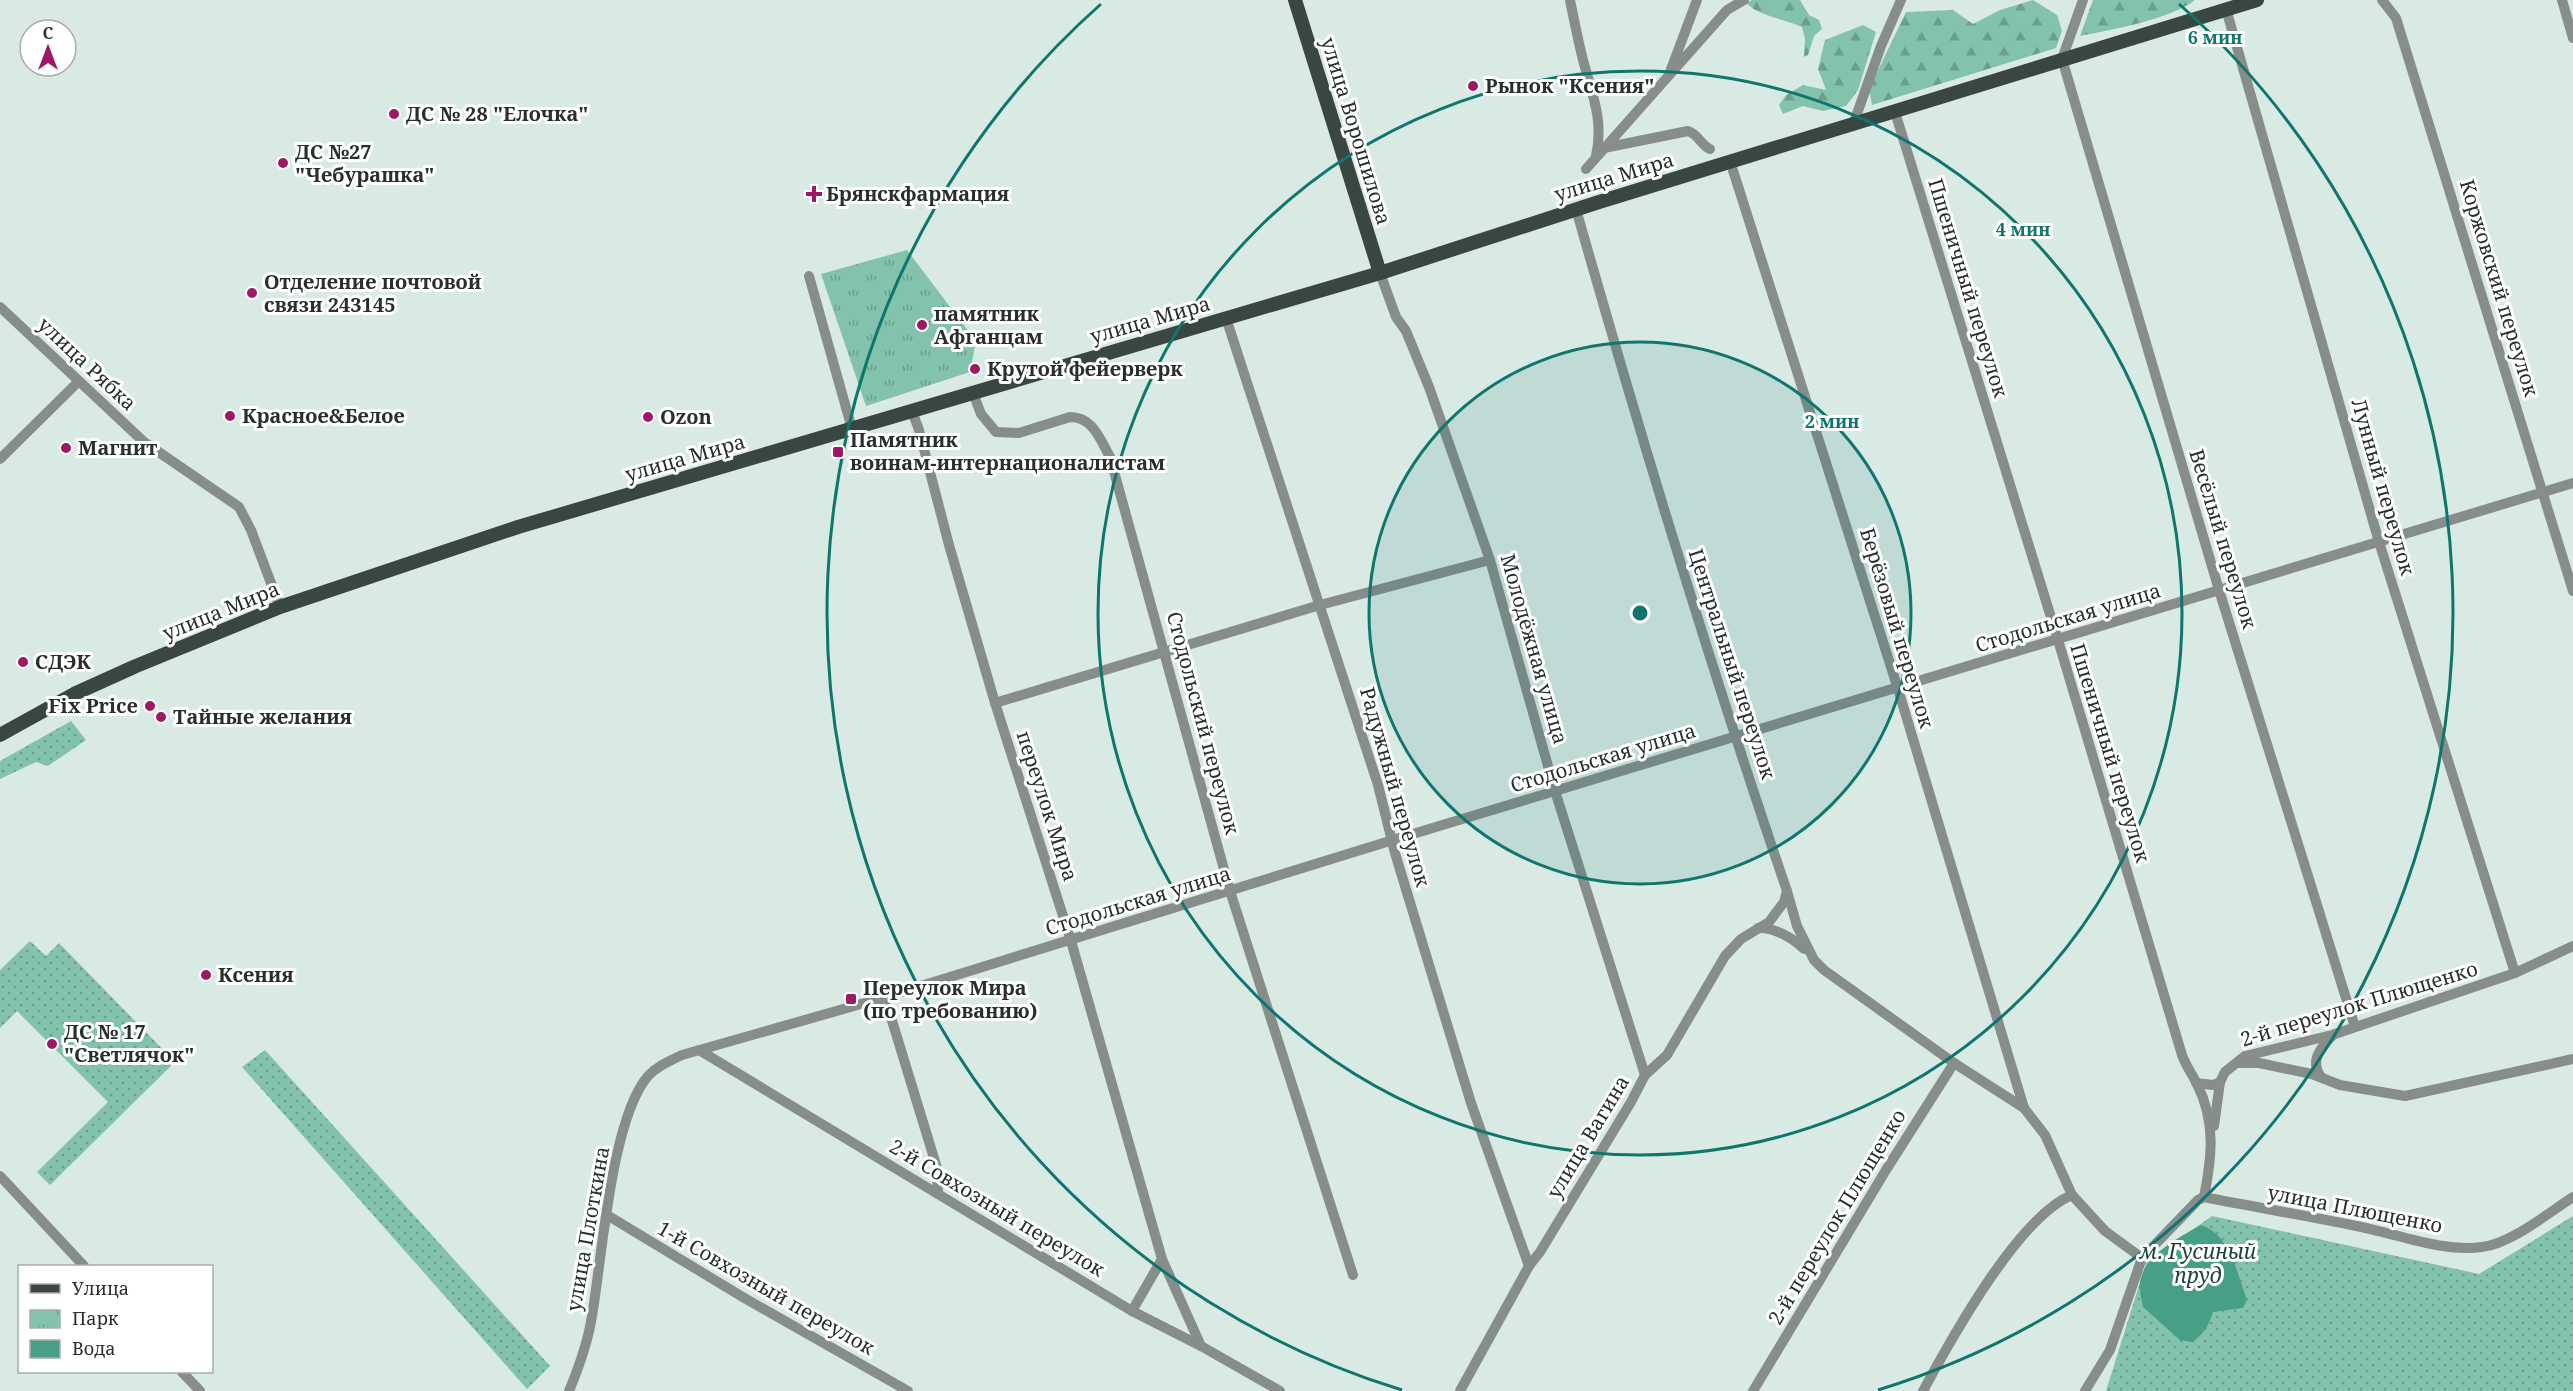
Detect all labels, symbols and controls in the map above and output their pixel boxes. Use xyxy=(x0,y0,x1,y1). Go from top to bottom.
north arrow xyxy=(18,18,78,78)
text: С xyxy=(43,22,53,44)
text: 6 мин xyxy=(2188,25,2242,49)
street label: улица Ворошилова xyxy=(1315,34,1398,228)
place label: Рынок "Ксения" xyxy=(1485,72,1654,99)
marker: Рынок "Ксения" xyxy=(1466,79,1480,93)
place label: ДС № 28 "Елочка" xyxy=(406,100,588,127)
marker: ДС № 28 "Елочка" xyxy=(387,107,401,121)
place label: ДС №27 "Чебурашка" xyxy=(295,138,435,188)
street label: улица Мира xyxy=(1551,146,1677,208)
marker: ДС №27 "Чебурашка" xyxy=(276,156,290,170)
street label: Пшеничный переулок xyxy=(1922,175,2015,401)
street label: Коржовский переулок xyxy=(2454,176,2545,400)
place label: Брянскфармация xyxy=(826,180,1009,207)
marker: Брянскфармация xyxy=(807,187,821,201)
text: 4 мин xyxy=(1996,217,2050,241)
place label: Отделение почтовой связи 243145 xyxy=(264,268,482,318)
marker: Отделение почтовой связи 243145 xyxy=(245,286,259,300)
street label: улица Мира xyxy=(1087,289,1213,350)
place label: памятник Афганцам xyxy=(934,300,1043,350)
street label: улица Рябка xyxy=(32,311,142,416)
marker: памятник Афганцам xyxy=(915,318,929,332)
place label: Крутой фейерверк xyxy=(987,355,1183,382)
marker: Крутой фейерверк xyxy=(968,362,982,376)
street label: Лунный переулок xyxy=(2345,396,2422,578)
place label: Красное&Белое xyxy=(242,402,405,429)
place label: Ozon xyxy=(660,403,712,430)
marker: Красное&Белое xyxy=(223,409,237,423)
text: 2 мин xyxy=(1805,409,1859,433)
marker: Ozon xyxy=(641,410,655,424)
place label: Памятник воинам‐интернационалистам xyxy=(850,426,1165,476)
street label: улица Мира xyxy=(622,427,748,488)
place label: Магнит xyxy=(78,434,157,461)
marker: Магнит xyxy=(59,441,73,455)
marker: Памятник воинам‐интернационалистам xyxy=(831,445,845,459)
street label: Весёлый переулок xyxy=(2183,446,2264,632)
street label: Берёзовый переулок xyxy=(1854,524,1941,732)
street label: Центральный переулок xyxy=(1682,545,1783,782)
street label: Молодёжная улица xyxy=(1494,551,1575,747)
street label: улица Мира xyxy=(158,575,283,646)
street label: Стодольская улица xyxy=(1972,576,2164,659)
centre of rings xyxy=(1630,603,1650,623)
street label: Стодольский переулок xyxy=(1161,608,1246,837)
street label: Пшеничный переулок xyxy=(2064,640,2157,866)
place label: СДЭК xyxy=(35,648,91,675)
marker: СДЭК xyxy=(16,655,30,669)
street label: Радужный переулок xyxy=(1354,684,1437,890)
place label: Fix Price xyxy=(48,692,138,719)
marker: Fix Price xyxy=(143,699,157,713)
place label: Тайные желания xyxy=(173,703,352,730)
marker: Тайные желания xyxy=(154,710,168,724)
street label: Стодольская улица xyxy=(1507,716,1699,799)
street label: переулок Мира xyxy=(1010,727,1084,884)
street label: Стодольская улица xyxy=(1042,859,1234,942)
street label: 2-й переулок Плющенко xyxy=(2237,955,2481,1052)
place label: Ксения xyxy=(218,961,294,988)
marker: Ксения xyxy=(199,968,213,982)
place label: Переулок Мира (по требованию) xyxy=(863,974,1037,1024)
marker: Переулок Мира (по требованию) xyxy=(844,992,858,1006)
place label: ДС № 17 "Светлячок" xyxy=(64,1018,194,1068)
marker: ДС № 17 "Светлячок" xyxy=(45,1037,59,1051)
street label: улица Вагина xyxy=(1540,1070,1635,1203)
street label: 2-й переулок Плющенко xyxy=(1762,1104,1912,1329)
street label: 2-й Совхозный переулок xyxy=(885,1133,1110,1283)
street label: улица Плоткина xyxy=(560,1144,615,1314)
street label: улица Плющенко xyxy=(2265,1178,2445,1239)
street label: 1-й Совхозный переулок xyxy=(653,1214,880,1361)
water label: м. Гусиный пруд xyxy=(2139,1237,2257,1289)
legend xyxy=(18,1265,213,1373)
text: Улица xyxy=(72,1276,129,1300)
text: Парк xyxy=(72,1306,119,1330)
text: Вода xyxy=(72,1336,116,1360)

